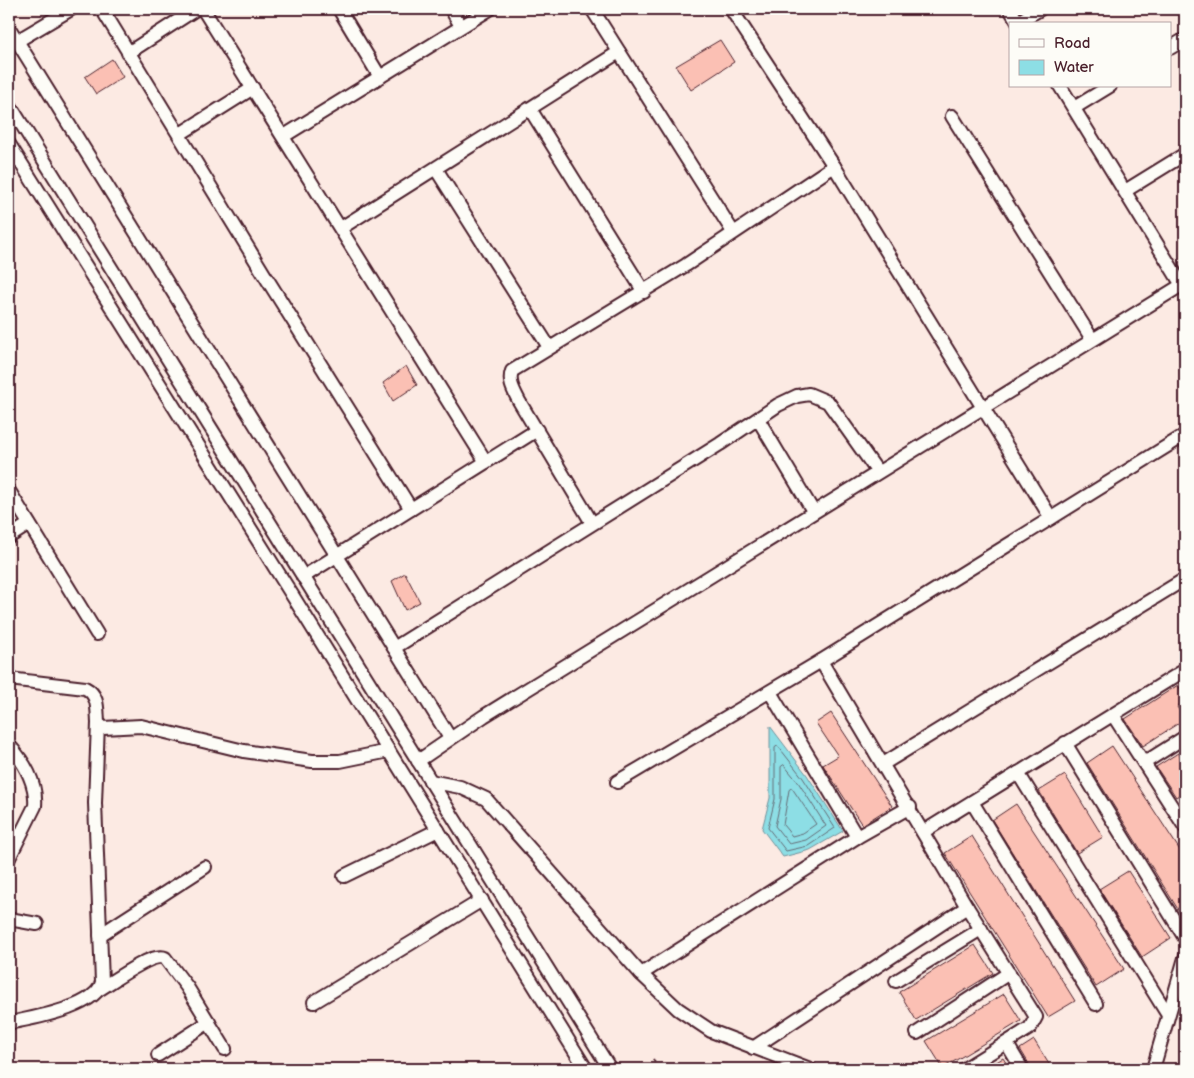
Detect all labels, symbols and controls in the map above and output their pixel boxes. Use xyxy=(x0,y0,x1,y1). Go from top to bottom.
legend xyxy=(1009,22,1172,88)
text: Road xyxy=(1054,34,1090,53)
text: Water xyxy=(1054,58,1094,77)

